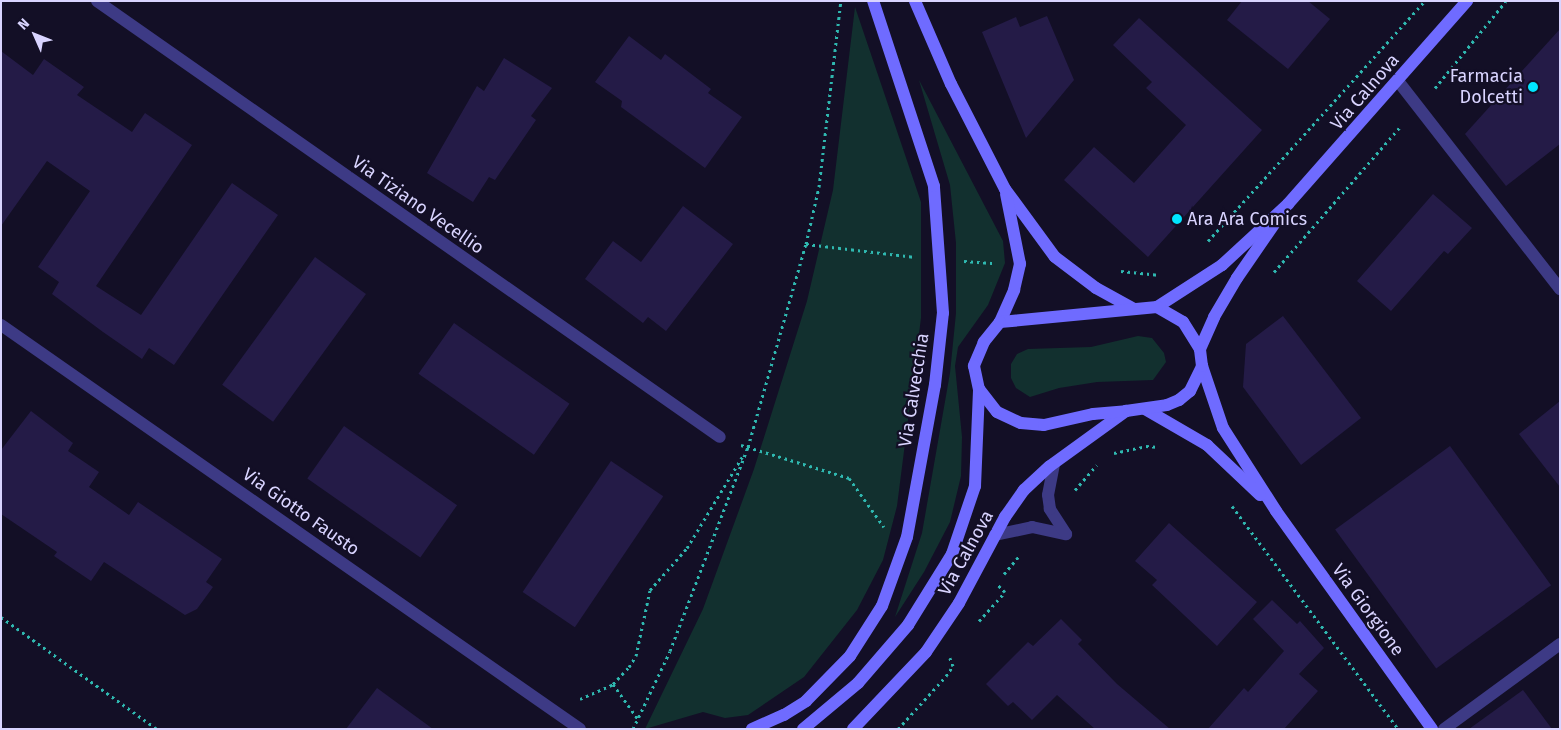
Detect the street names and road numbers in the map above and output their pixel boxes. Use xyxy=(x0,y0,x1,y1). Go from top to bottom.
street label: Via Calnova xyxy=(1326,50,1404,134)
street label: Via Tiziano Vecellio xyxy=(348,151,488,259)
street label: Via Calvecchia xyxy=(894,331,934,449)
street label: Via Giotto Fausto xyxy=(238,464,364,560)
street label: Via Calnova xyxy=(934,507,998,599)
street label: Via Giorgione xyxy=(1327,560,1409,660)

